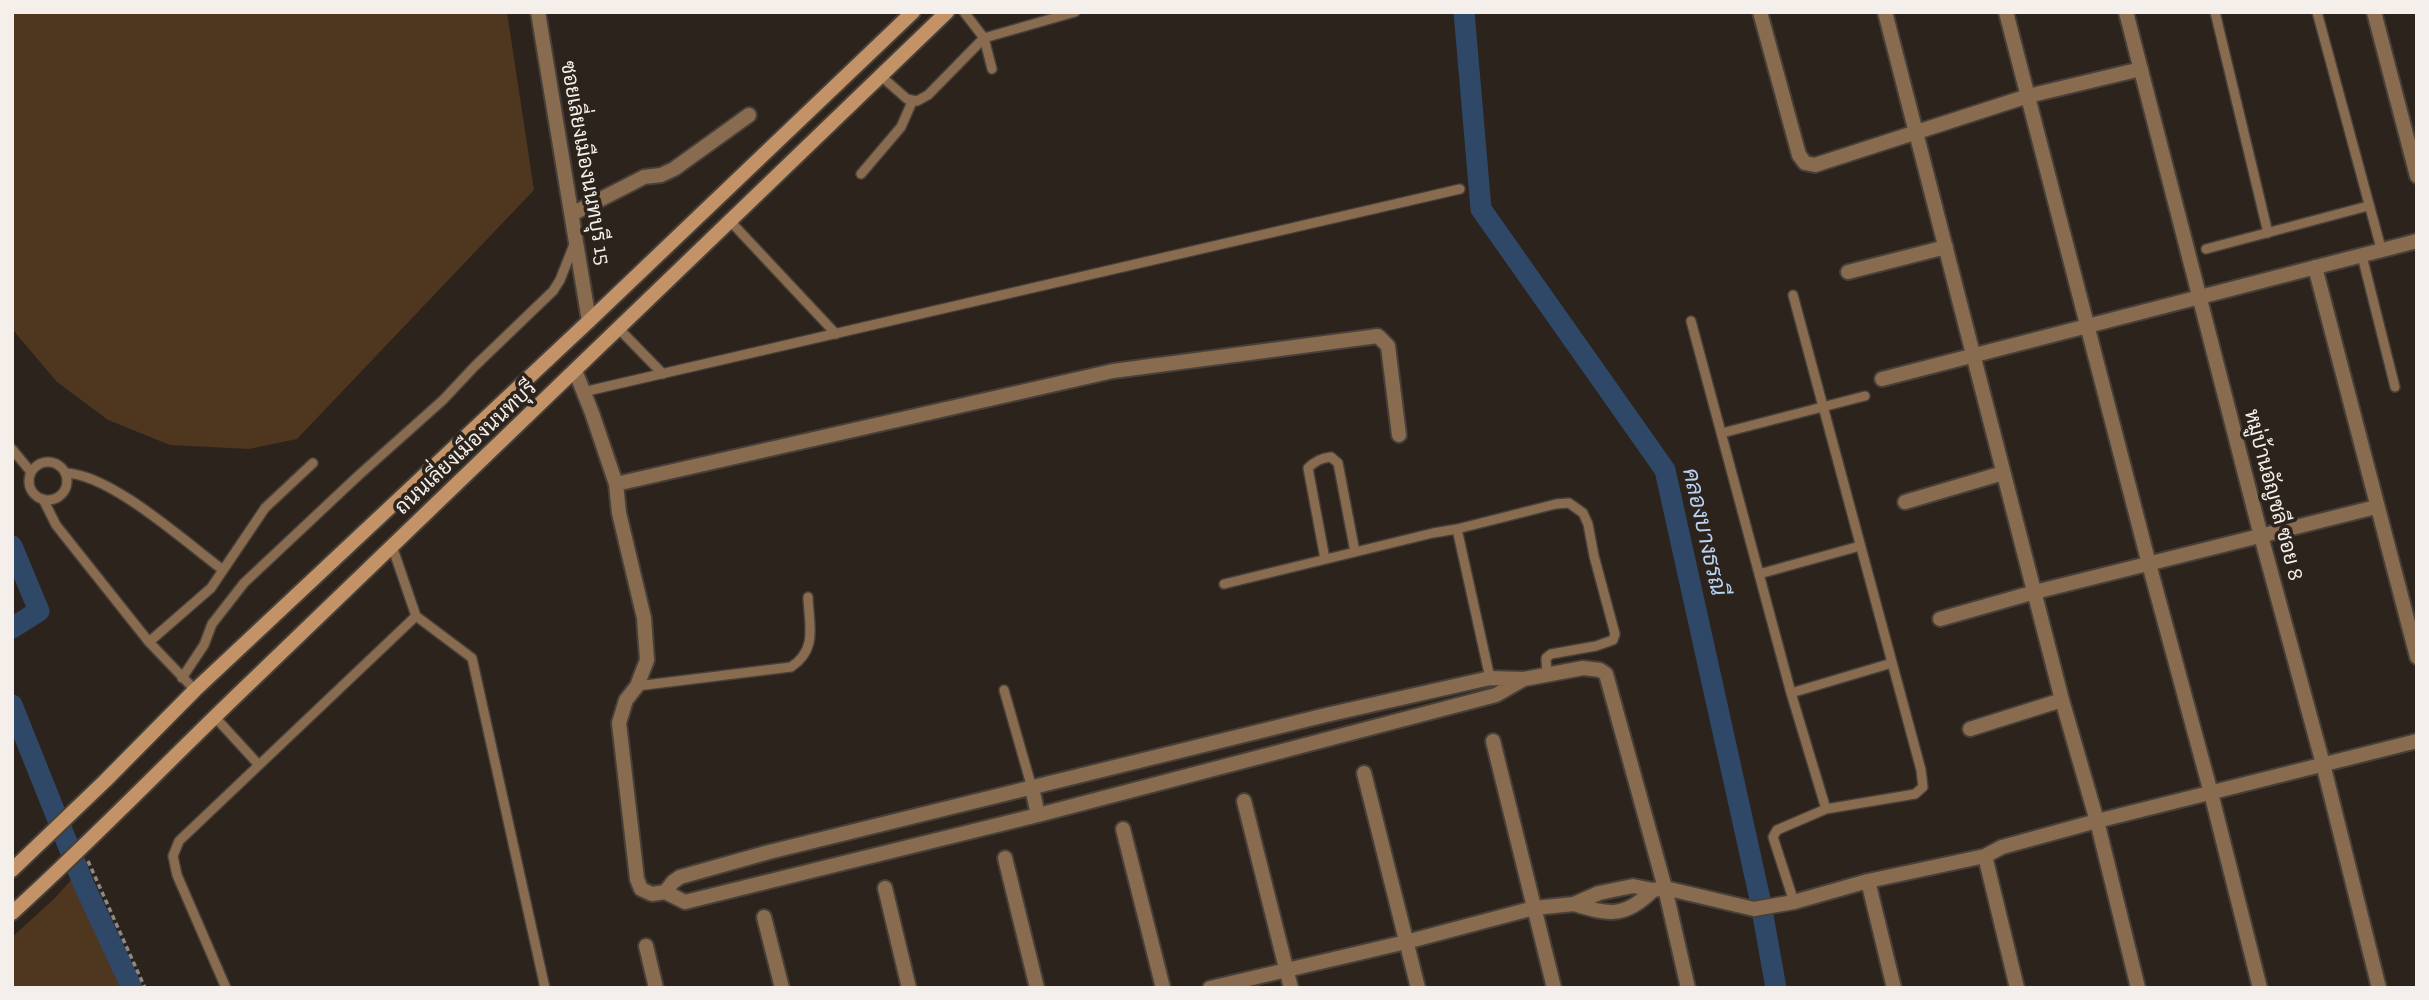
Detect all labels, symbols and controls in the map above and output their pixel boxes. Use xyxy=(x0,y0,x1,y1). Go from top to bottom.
street label: ซอยเลี่ยงเมืองนนทบุรี 15 xyxy=(555,59,615,267)
street label: ถนนเลี่ยงเมืองนนทบุรี xyxy=(390,376,542,520)
street label: หมู่บ้านอัญชลี ซอย 8 xyxy=(2238,407,2308,583)
water label: คลองบางธรณี xyxy=(1676,465,1732,599)

